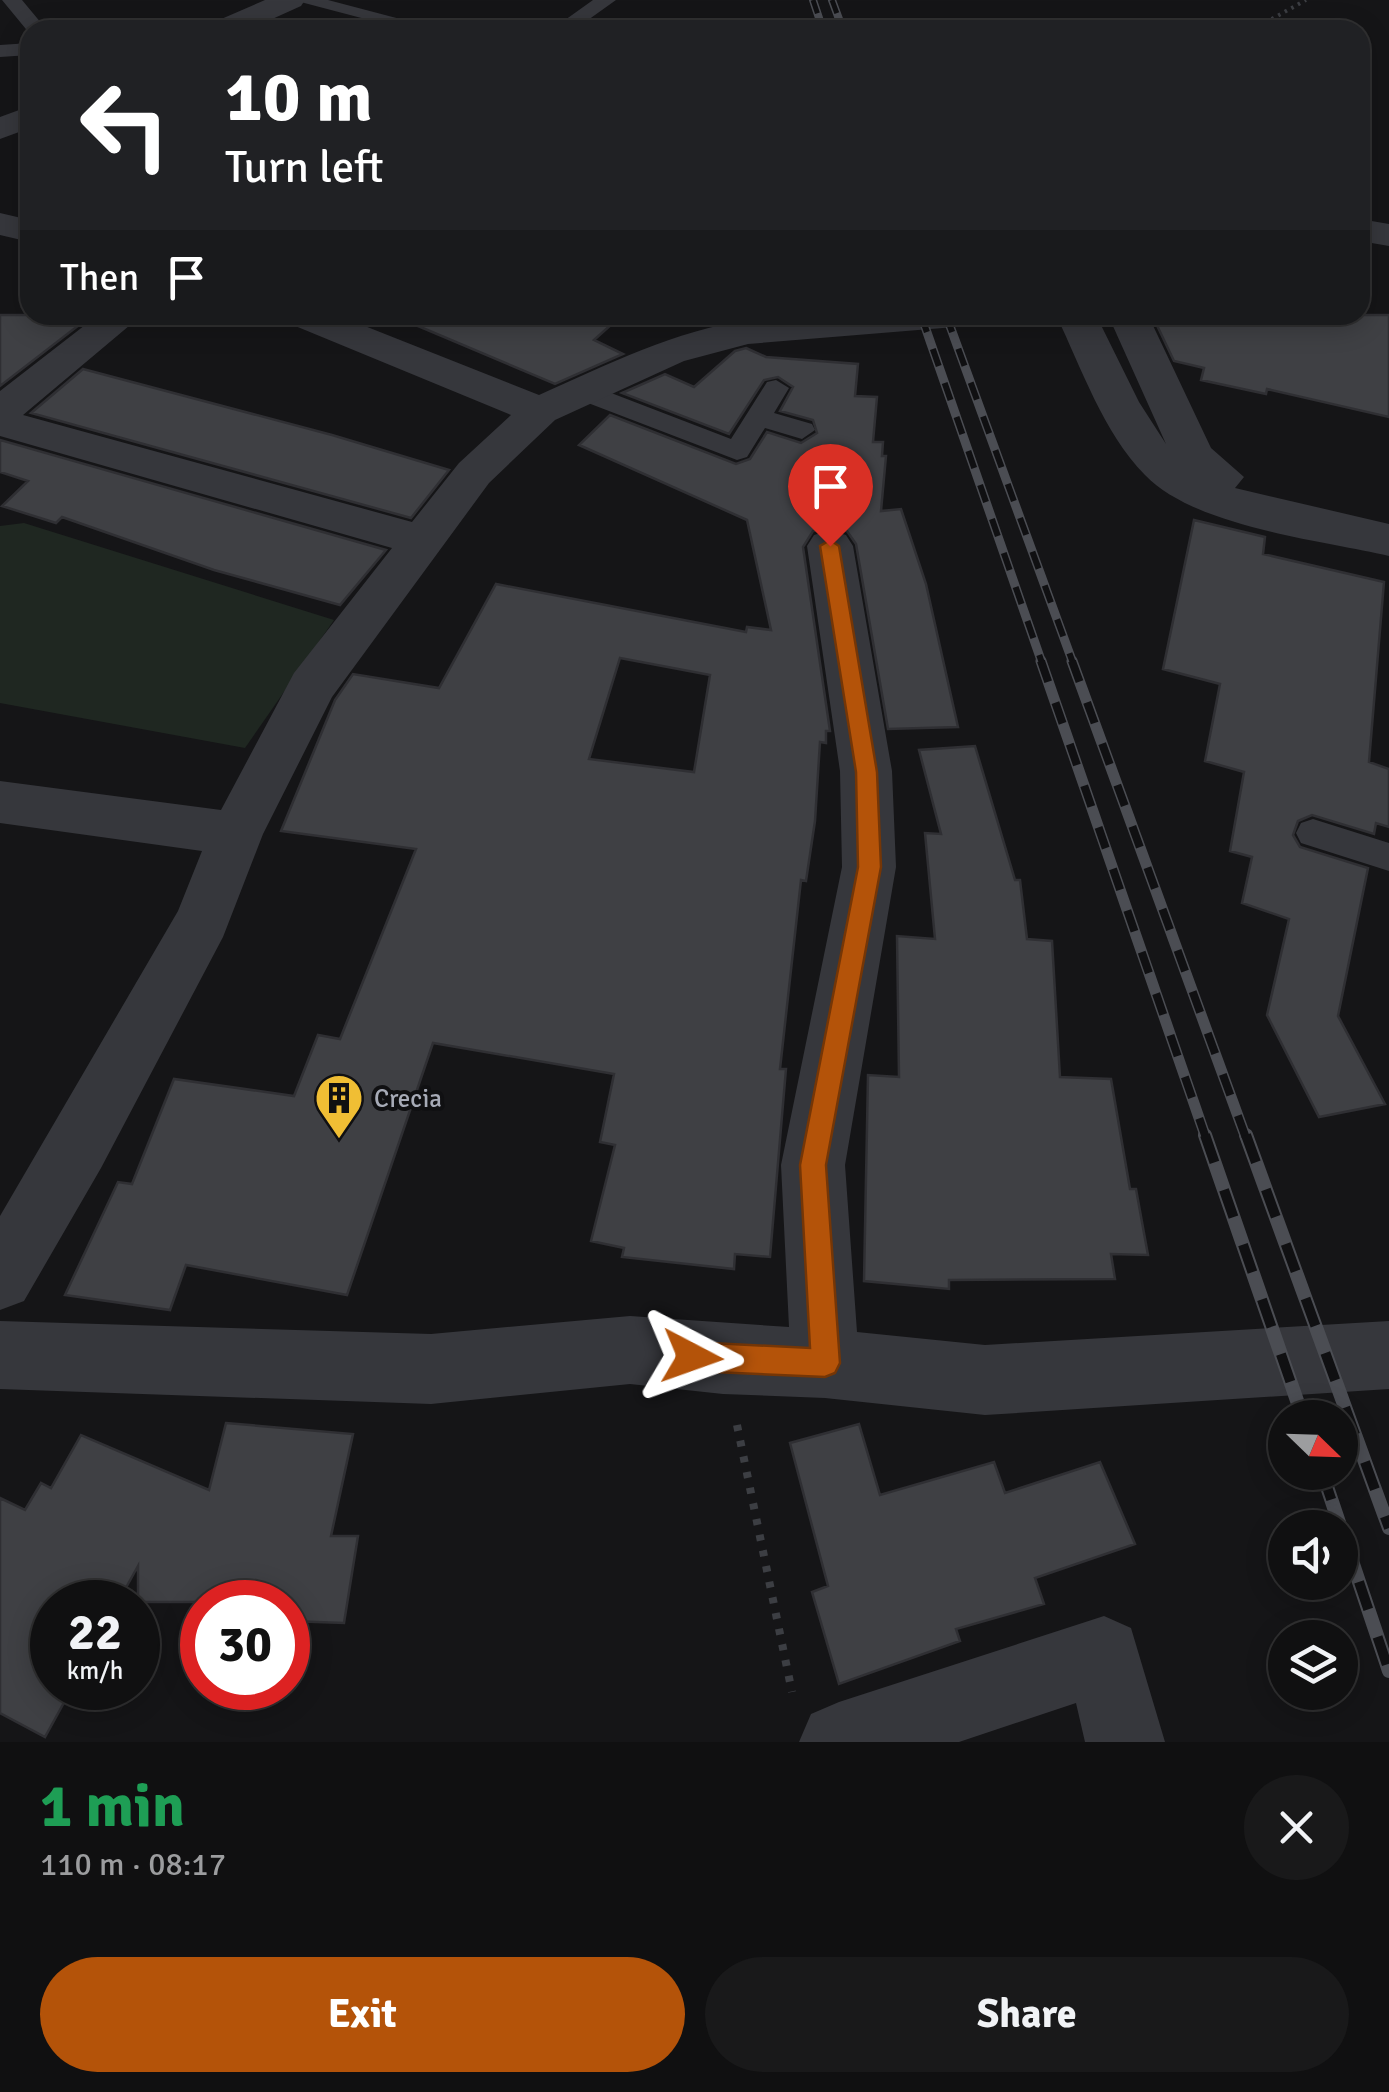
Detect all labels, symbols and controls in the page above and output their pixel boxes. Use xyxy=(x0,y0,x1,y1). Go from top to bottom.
text: 10 m xyxy=(225,54,373,140)
icon: left xyxy=(60,60,190,190)
text: Turn left xyxy=(225,140,384,195)
icon: arrive xyxy=(159,250,214,305)
text: Then xyxy=(60,254,139,301)
pin xyxy=(788,444,873,547)
icon: arrive xyxy=(803,459,858,514)
building icon: Crecia xyxy=(313,1072,365,1140)
place label: Crecia xyxy=(374,1083,442,1114)
position arrow xyxy=(640,1305,744,1409)
north arrow xyxy=(1268,1400,1358,1490)
map controls xyxy=(1268,1400,1358,1710)
button: sound xyxy=(1268,1510,1358,1600)
speed limit sign: 30 xyxy=(180,1580,310,1710)
text: 22 xyxy=(68,1602,122,1664)
button: layers xyxy=(1268,1620,1358,1710)
text: km/h xyxy=(67,1655,123,1686)
text: 1 min xyxy=(40,1770,185,1844)
button: close xyxy=(1244,1775,1349,1880)
text: 110 m · 08:17 xyxy=(40,1845,226,1884)
button: Exit xyxy=(40,1957,685,2072)
button: Share xyxy=(705,1957,1349,2072)

